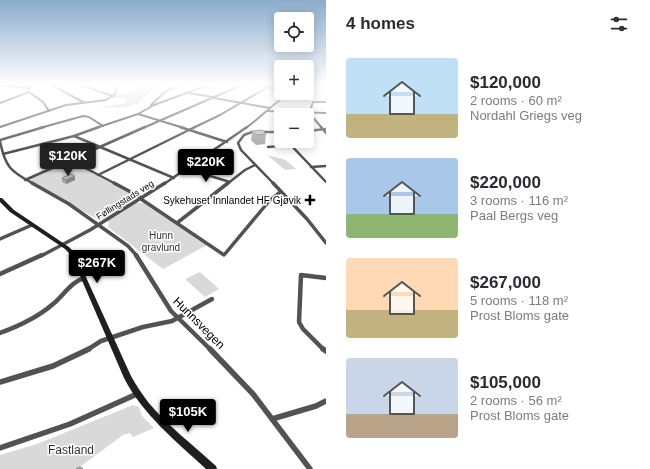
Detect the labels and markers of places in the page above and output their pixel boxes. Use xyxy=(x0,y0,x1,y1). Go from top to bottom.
pin: $120K xyxy=(40,143,96,177)
pin: $220K xyxy=(178,149,234,183)
marker: Sykehuset Innlandet HF Gjøvik xyxy=(304,194,316,206)
place label: Sykehuset Innlandet HF Gjøvik xyxy=(163,195,302,206)
pin: $267K xyxy=(69,250,125,284)
pin: $105K xyxy=(160,399,216,433)

